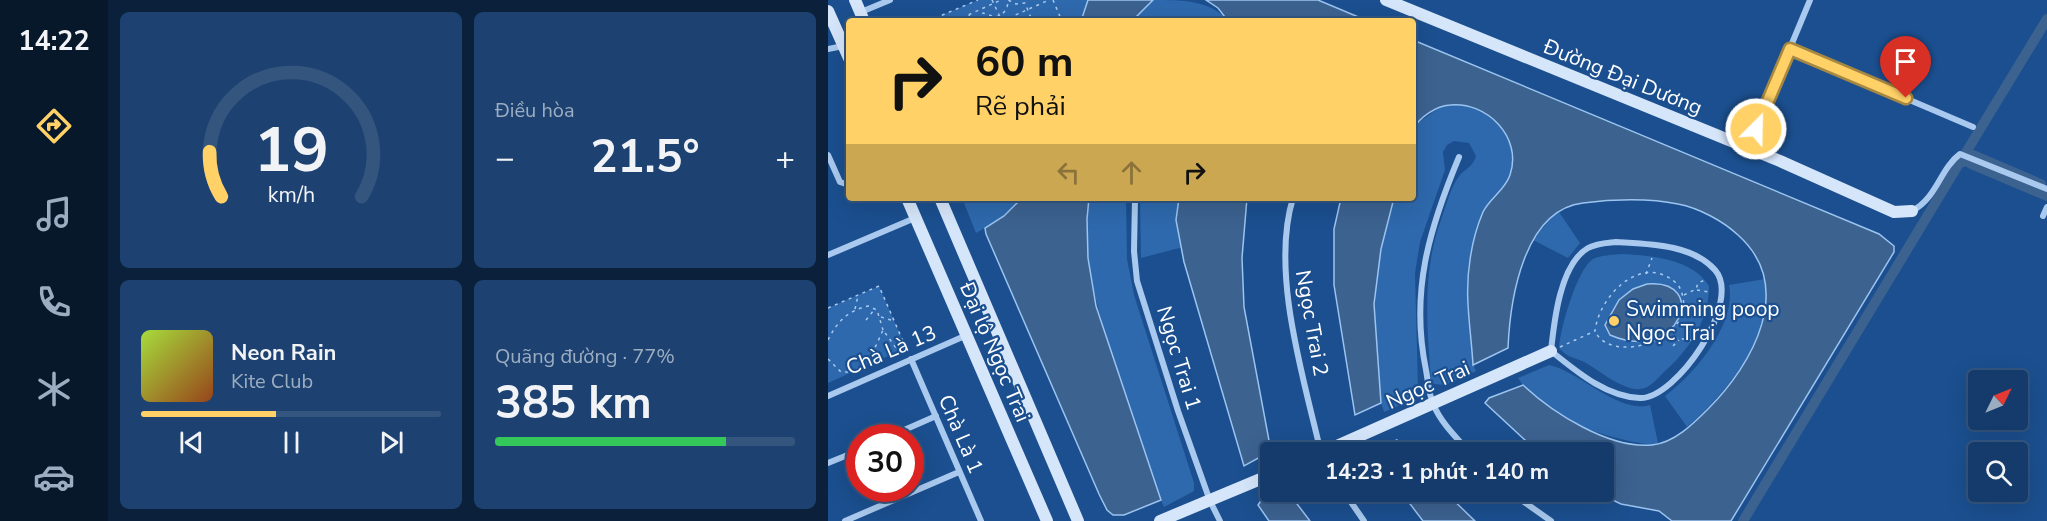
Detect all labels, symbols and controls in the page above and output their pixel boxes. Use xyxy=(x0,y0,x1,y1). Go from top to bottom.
text: 14:22 xyxy=(18,23,90,60)
street label: Đường Đại Dương xyxy=(1539,32,1707,122)
text: 60 m xyxy=(975,34,1074,91)
pin xyxy=(1880,36,1931,98)
icon: right xyxy=(876,42,954,120)
icon: arrive xyxy=(1889,45,1922,78)
text: Rẽ phải xyxy=(975,88,1066,125)
text: Điều hòa xyxy=(495,97,575,124)
position arrow xyxy=(1724,97,1788,161)
icon: directions xyxy=(33,105,75,147)
text: 19 xyxy=(254,108,328,193)
text: 21.5° xyxy=(590,127,700,188)
text: − xyxy=(495,136,515,181)
text: + xyxy=(775,136,795,181)
icon: left xyxy=(1052,156,1085,189)
icon: ahead xyxy=(1115,156,1148,189)
icon: right xyxy=(1178,156,1211,189)
text: km/h xyxy=(267,180,315,210)
icon: music xyxy=(33,193,75,235)
street label: Ngọc Trai 2 xyxy=(1289,268,1335,378)
street label: Đại lộ Ngọc Trai xyxy=(953,277,1037,426)
icon: phone xyxy=(33,281,75,323)
place label: Swimming poop Ngọc Trai xyxy=(1626,295,1780,347)
street label: Ngọc Trai 1 xyxy=(1150,303,1208,413)
marker: Swimming poop Ngọc Trai xyxy=(1607,314,1621,328)
street label: Chà Là 13 xyxy=(841,318,941,382)
text: Neon Rain xyxy=(231,338,336,368)
text: Quãng đường · 77% xyxy=(495,343,675,370)
street label: Ngọc Trai xyxy=(1382,354,1474,416)
icon: climate xyxy=(33,368,75,410)
text: Kite Club xyxy=(231,368,313,395)
north arrow xyxy=(1968,370,2028,430)
map controls xyxy=(1968,370,2028,502)
text: 385 km xyxy=(495,373,652,434)
street label: Chà Là 1 xyxy=(932,390,990,478)
speed limit sign: 30 xyxy=(846,424,924,502)
icon: previous xyxy=(175,426,208,459)
icon: pause xyxy=(275,426,308,459)
icon: next xyxy=(375,426,408,459)
button: search xyxy=(1968,442,2028,502)
icon: car xyxy=(33,456,75,498)
text: 14:23 · 1 phút · 140 m xyxy=(1325,457,1549,487)

